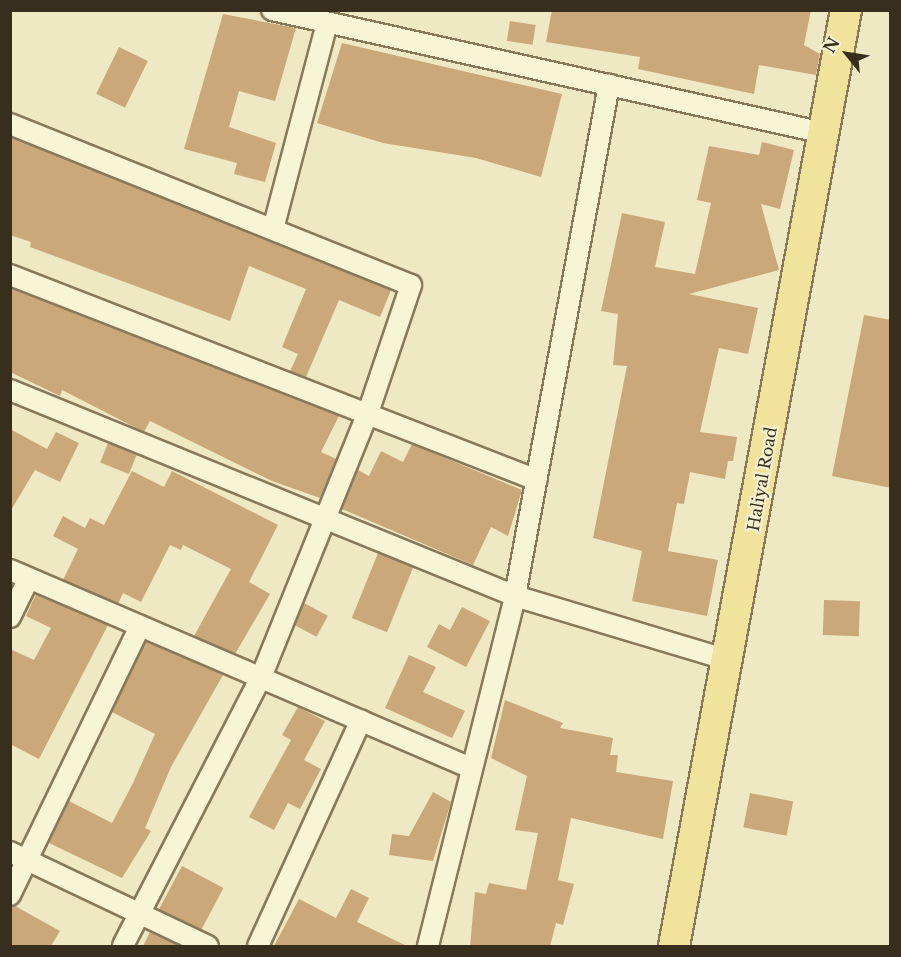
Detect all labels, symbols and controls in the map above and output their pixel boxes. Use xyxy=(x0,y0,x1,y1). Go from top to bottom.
north arrow xyxy=(817,24,877,84)
text: N xyxy=(819,33,844,57)
street label: Haliyal Road xyxy=(743,425,781,533)

